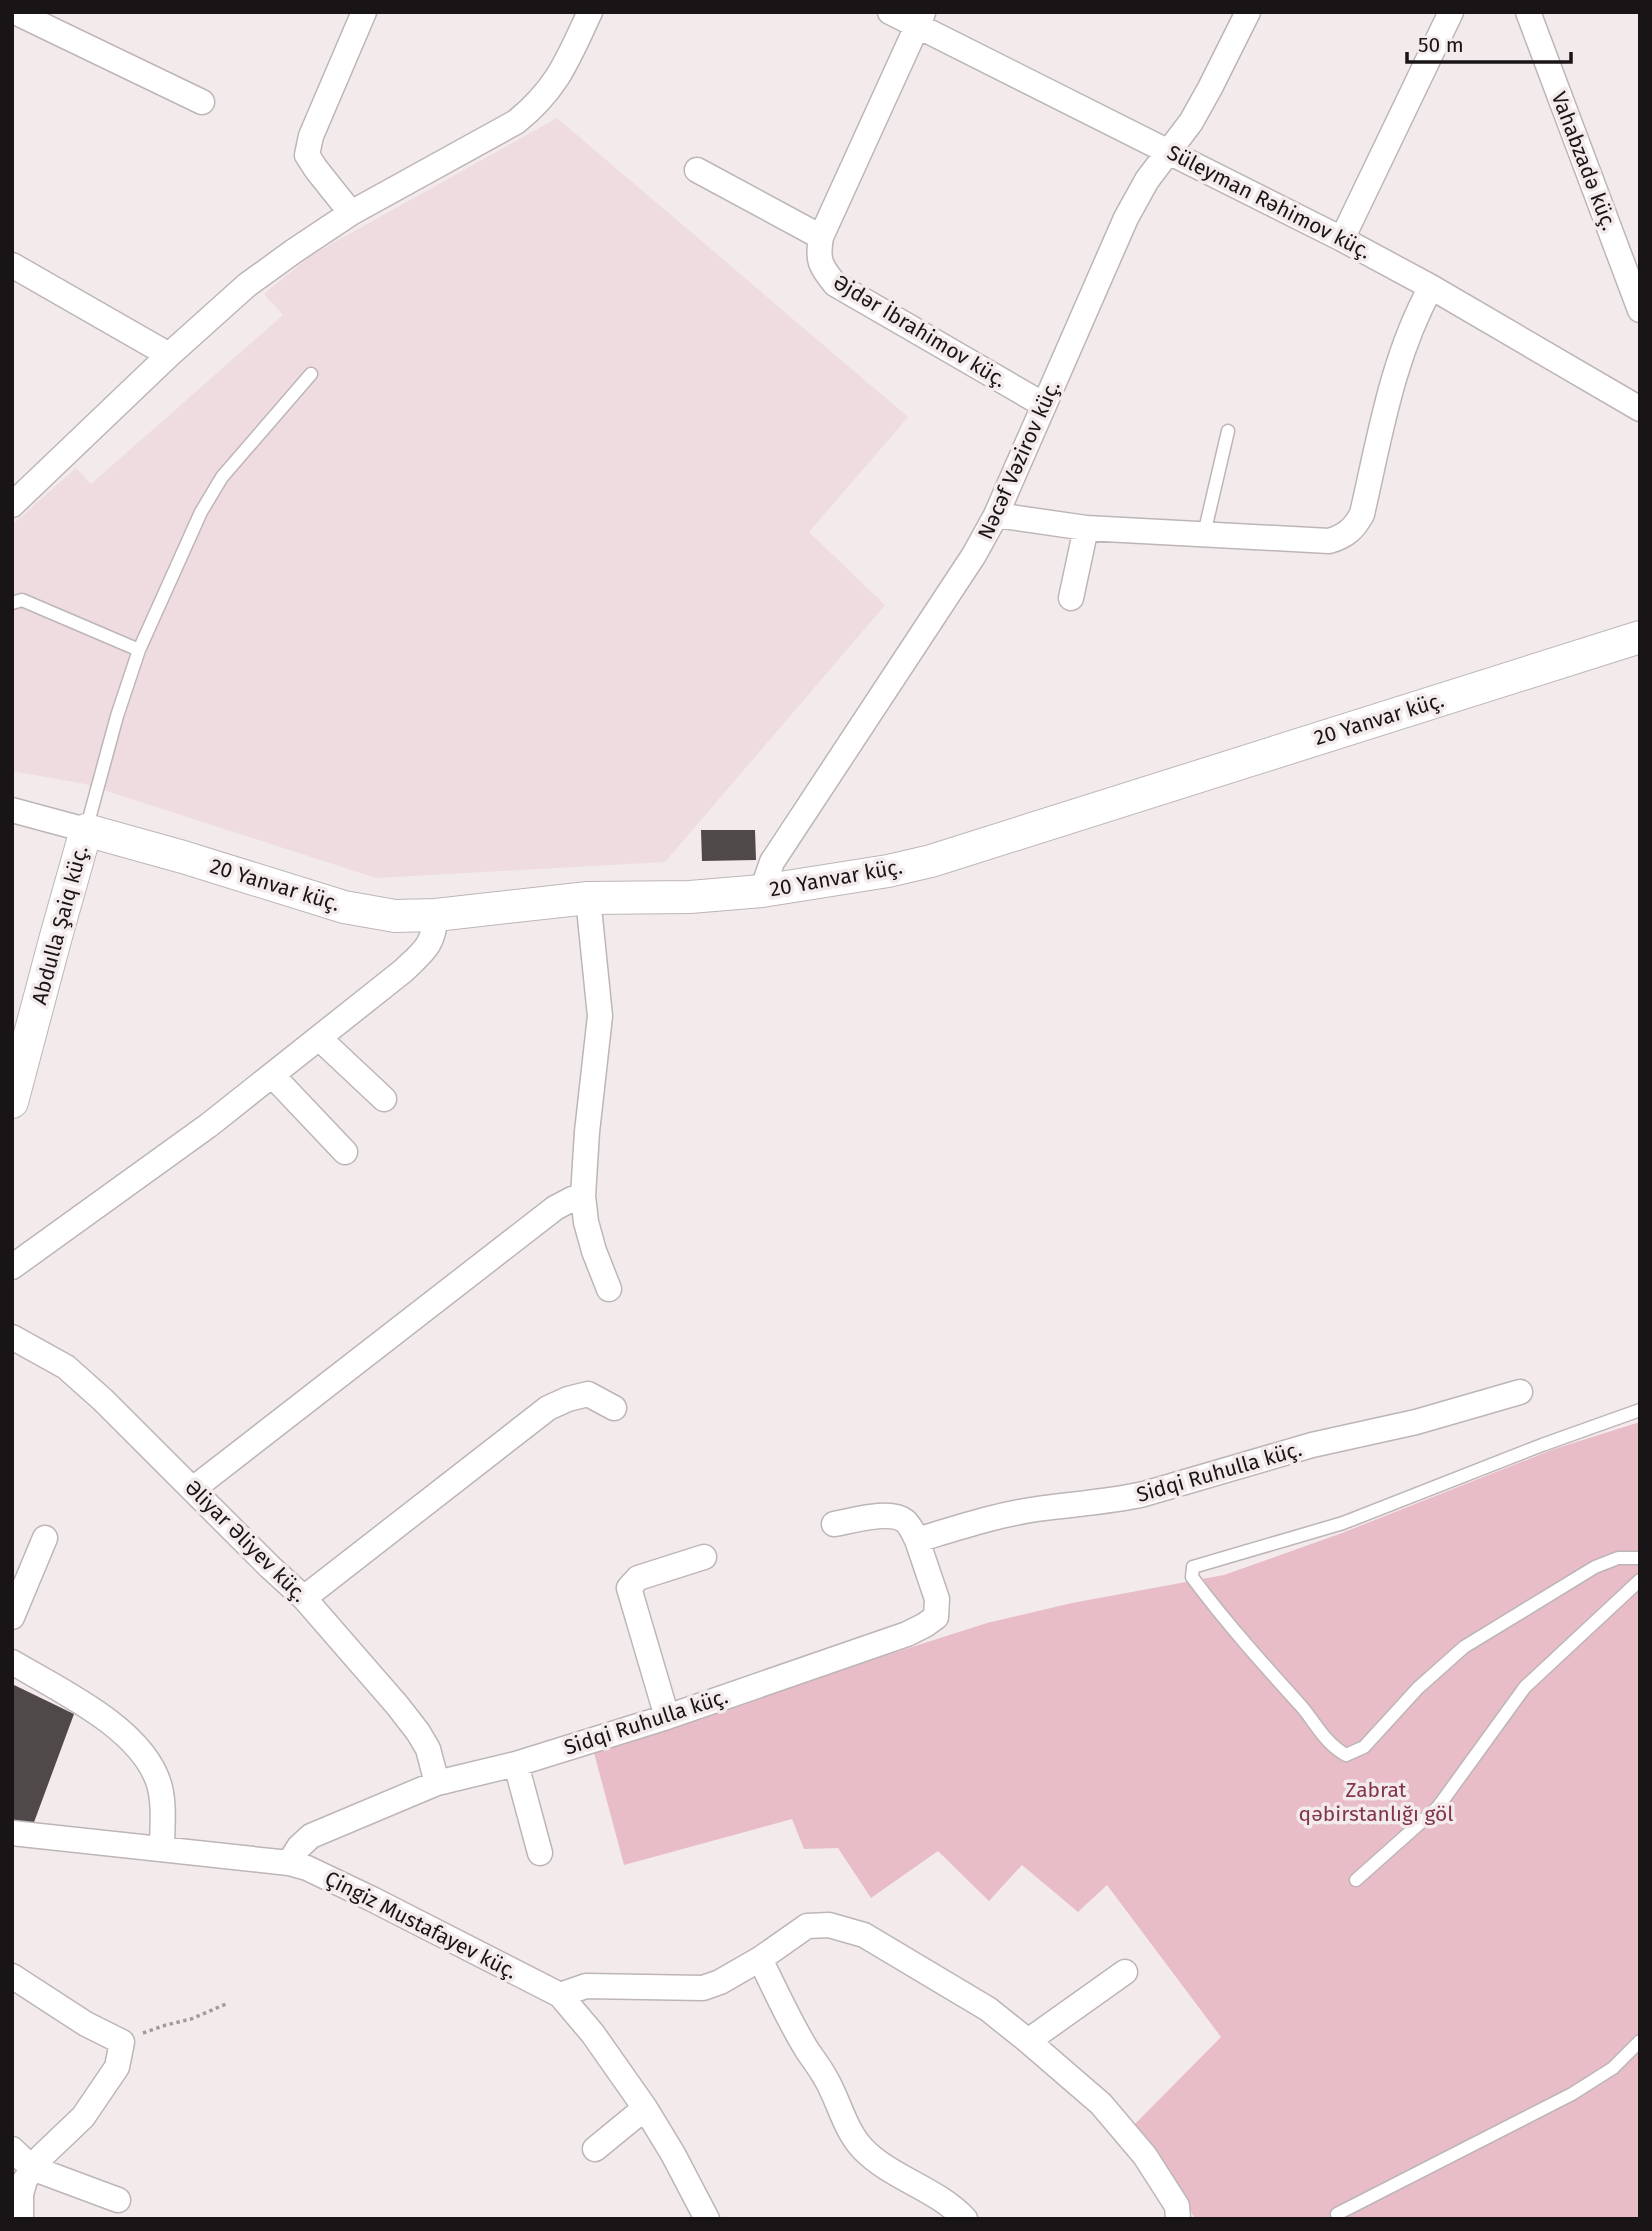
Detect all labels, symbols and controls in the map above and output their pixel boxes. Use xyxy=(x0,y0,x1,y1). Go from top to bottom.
scale bar xyxy=(1407,21,1572,65)
text: 50 m xyxy=(1418,32,1464,58)
street label: Vahabzadə küç. xyxy=(1546,88,1622,234)
street label: Süleyman Rəhimov küç. xyxy=(1163,139,1375,265)
street label: Əjdər İbrahimov küç. xyxy=(829,269,1011,393)
street label: Nəcəf Vəzirov küç. xyxy=(972,376,1066,544)
street label: 20 Yanvar küç. xyxy=(1311,687,1447,751)
street label: Abdulla Şaiq küç. xyxy=(26,843,94,1007)
street label: 20 Yanvar küç. xyxy=(207,853,343,917)
street label: 20 Yanvar küç. xyxy=(768,854,904,902)
street label: Sidqi Ruhulla küç. xyxy=(1133,1436,1305,1508)
street label: Əliyar Əliyev küç. xyxy=(179,1474,313,1608)
street label: Sidqi Ruhulla küç. xyxy=(561,1683,731,1761)
park label: Zabrat qəbirstanlığı göl xyxy=(1299,1777,1453,1827)
street label: Çingiz Mustafayev küç. xyxy=(321,1865,521,1985)

